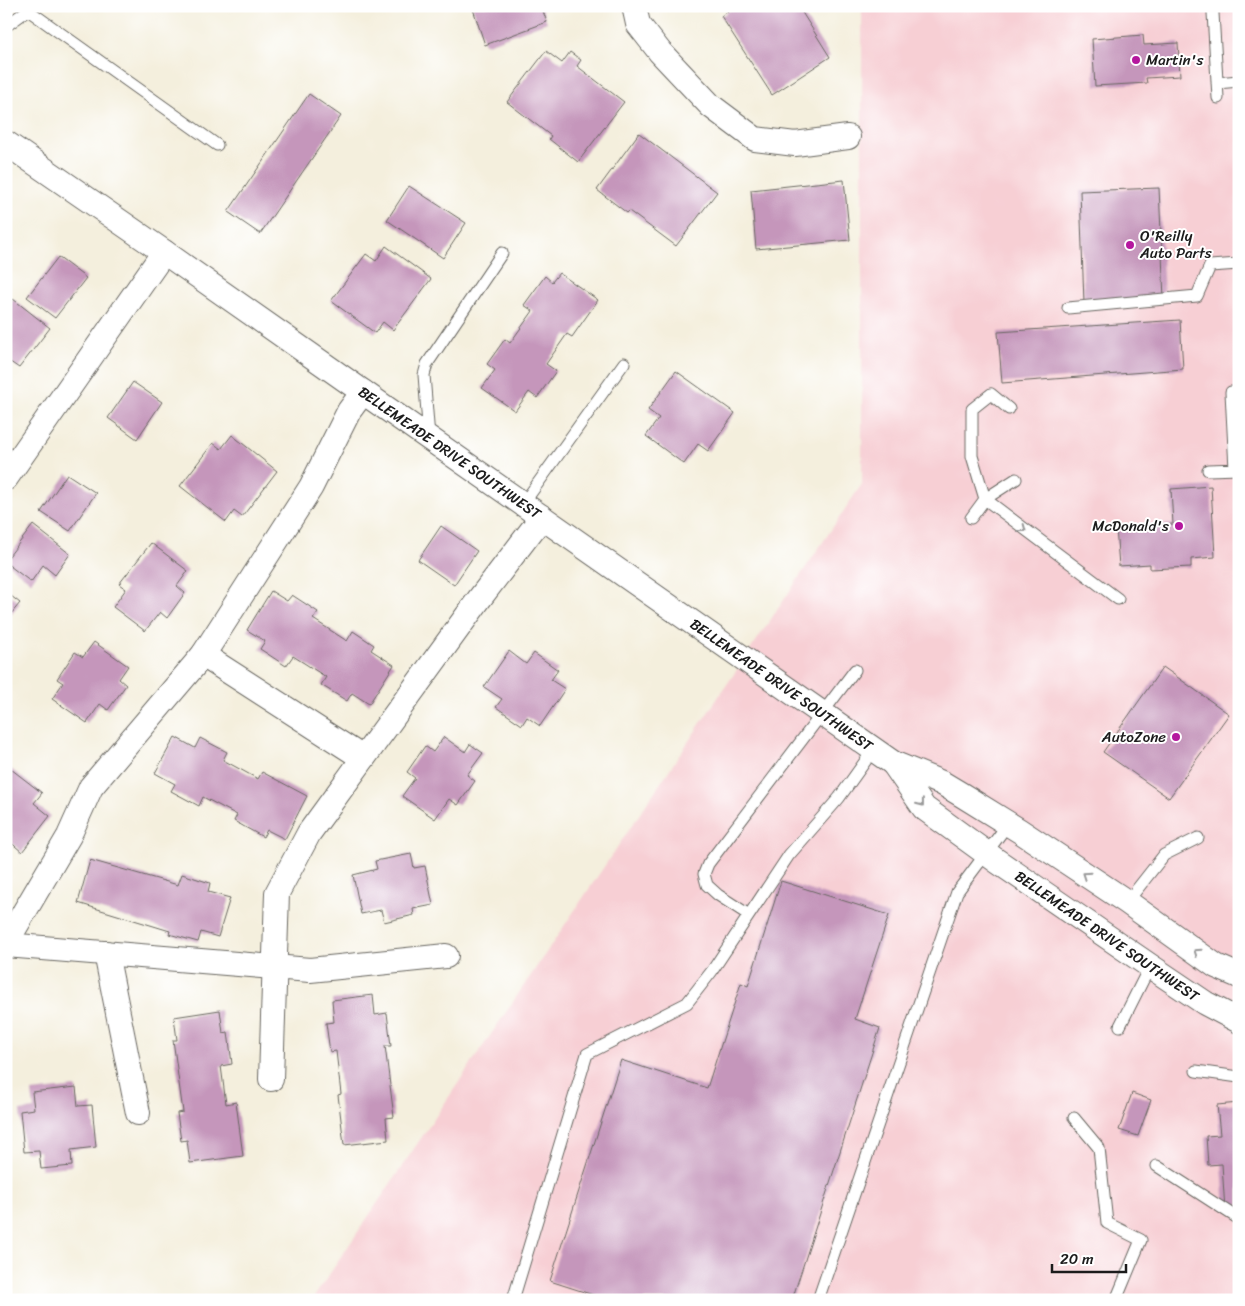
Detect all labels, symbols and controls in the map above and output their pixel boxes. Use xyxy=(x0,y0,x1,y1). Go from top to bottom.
place label: Martin's xyxy=(1146,47,1203,73)
marker: Martin's xyxy=(1130,54,1142,66)
place label: O'Reilly Auto Parts xyxy=(1139,223,1212,266)
marker: O'Reilly Auto Parts xyxy=(1124,239,1136,251)
street label: BELLEMEADE DRIVE SOUTHWEST xyxy=(353,379,548,527)
place label: McDonald's xyxy=(1092,513,1169,539)
marker: McDonald's xyxy=(1173,520,1185,532)
one-way arrow xyxy=(1018,523,1027,532)
street label: BELLEMEADE DRIVE SOUTHWEST xyxy=(684,612,879,759)
place label: AutoZone xyxy=(1101,724,1166,750)
marker: AutoZone xyxy=(1170,731,1182,743)
one-way arrow xyxy=(915,797,924,807)
street label: BELLEMEADE DRIVE SOUTHWEST xyxy=(1009,864,1205,1009)
one-way arrow xyxy=(1082,872,1091,882)
one-way arrow xyxy=(1193,949,1202,958)
scale bar xyxy=(1052,1241,1126,1273)
text: 20 m xyxy=(1060,1246,1094,1272)

